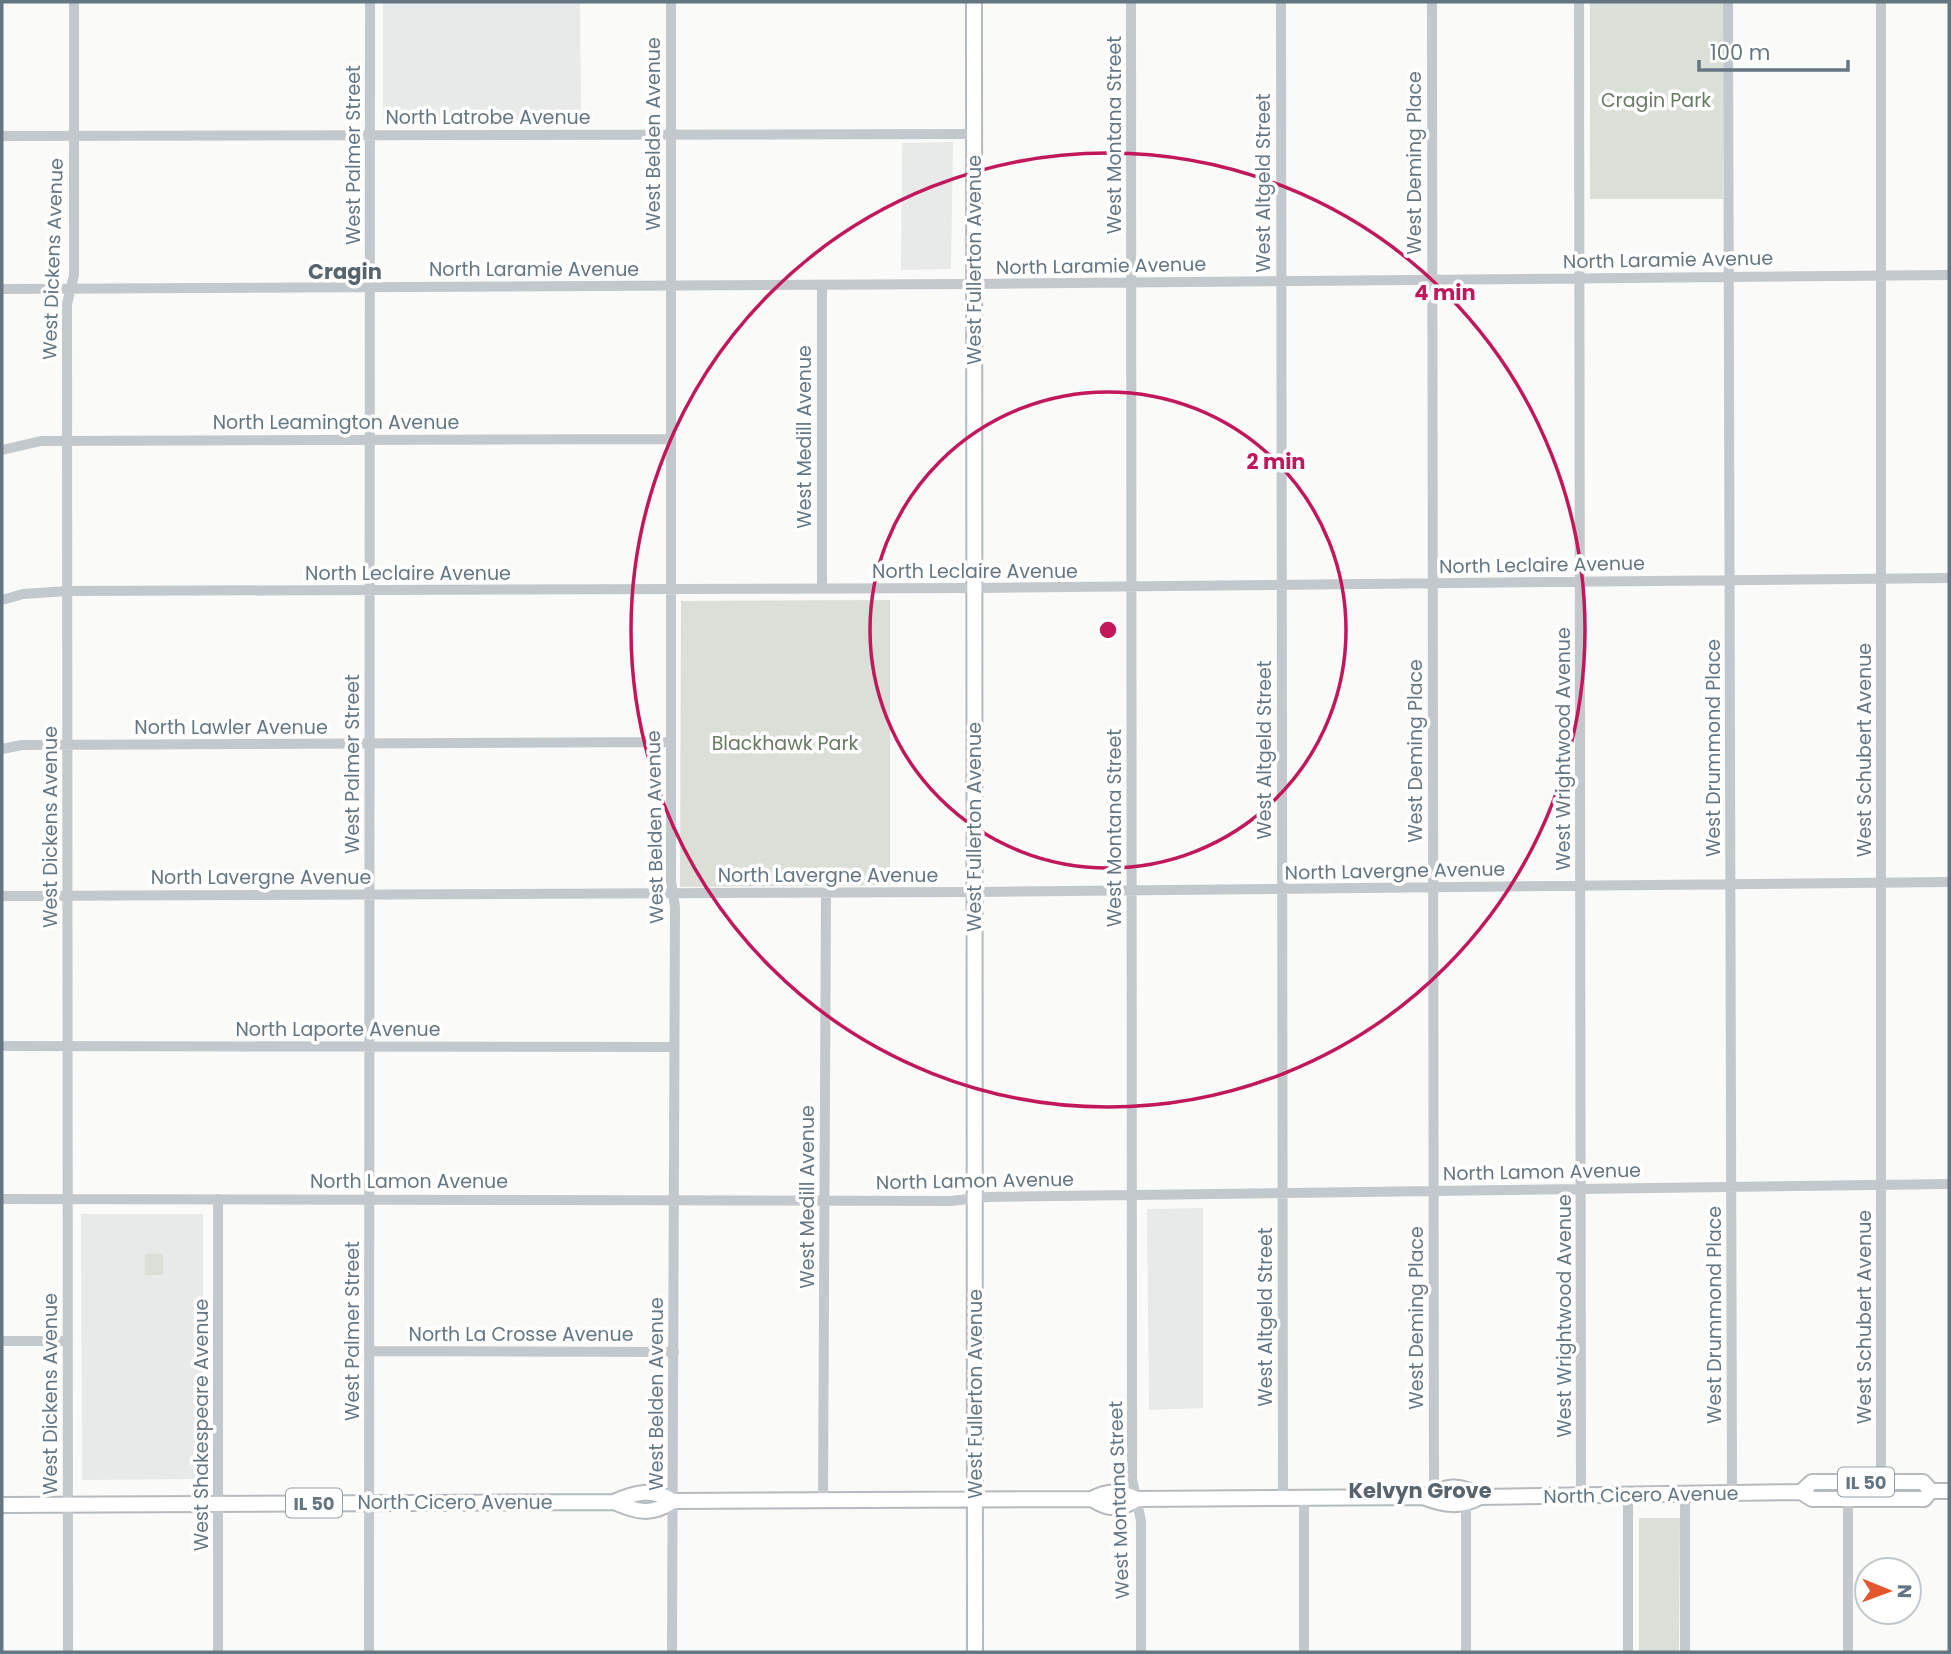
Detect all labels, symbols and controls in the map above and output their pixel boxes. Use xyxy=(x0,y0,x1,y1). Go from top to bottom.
scale bar xyxy=(1699,28,1848,72)
street label: West Montana Street xyxy=(1101,36,1128,234)
street label: West Belden Avenue xyxy=(640,37,667,231)
text: 100 m xyxy=(1710,38,1770,67)
street label: West Palmer Street xyxy=(340,65,367,245)
street label: West Deming Place xyxy=(1401,71,1428,255)
park label: Cragin Park xyxy=(1601,87,1711,114)
street label: West Altgeld Street xyxy=(1250,93,1277,273)
street label: North Latrobe Avenue xyxy=(385,104,591,131)
street label: West Fullerton Avenue xyxy=(961,155,988,365)
street label: West Dickens Avenue xyxy=(36,158,70,360)
street label: North Laramie Avenue xyxy=(1563,245,1773,275)
street label: North Laramie Avenue xyxy=(996,251,1206,281)
street label: North Laramie Avenue xyxy=(429,256,639,283)
district label: Cragin xyxy=(308,257,382,286)
text: 4 min xyxy=(1414,278,1476,307)
street label: West Medill Avenue xyxy=(791,345,818,529)
street label: North Leamington Avenue xyxy=(213,409,459,436)
text: 2 min xyxy=(1246,447,1306,476)
street label: North Leclaire Avenue xyxy=(1439,550,1645,580)
street label: North Leclaire Avenue xyxy=(872,558,1078,585)
street label: North Leclaire Avenue xyxy=(305,560,511,587)
centre of rings xyxy=(1096,618,1120,642)
street label: West Wrightwood Avenue xyxy=(1550,627,1577,871)
street label: West Drummond Place xyxy=(1700,639,1727,857)
street label: West Schubert Avenue xyxy=(1851,643,1878,857)
street label: West Deming Place xyxy=(1402,659,1429,843)
street label: West Altgeld Street xyxy=(1251,660,1278,840)
street label: West Palmer Street xyxy=(339,674,366,854)
street label: North Lawler Avenue xyxy=(134,714,328,741)
street label: West Fullerton Avenue xyxy=(961,722,988,932)
street label: West Dickens Avenue xyxy=(37,726,64,928)
street label: West Montana Street xyxy=(1101,729,1128,927)
street label: West Belden Avenue xyxy=(640,730,670,924)
park label: Blackhawk Park xyxy=(712,730,859,757)
street label: North Lavergne Avenue xyxy=(1285,856,1505,886)
street label: North Lavergne Avenue xyxy=(718,862,938,889)
street label: North Lavergne Avenue xyxy=(151,864,371,891)
street label: North Laporte Avenue xyxy=(235,1016,441,1043)
street label: West Medill Avenue xyxy=(794,1105,821,1289)
street label: North Lamon Avenue xyxy=(1443,1157,1641,1187)
street label: North Lamon Avenue xyxy=(876,1166,1074,1196)
street label: North Lamon Avenue xyxy=(310,1168,508,1195)
street label: West Wrightwood Avenue xyxy=(1551,1194,1578,1438)
street label: West Drummond Place xyxy=(1701,1206,1728,1424)
street label: West Schubert Avenue xyxy=(1851,1210,1878,1424)
street label: West Deming Place xyxy=(1403,1226,1430,1410)
street label: West Altgeld Street xyxy=(1252,1227,1279,1407)
street label: West Palmer Street xyxy=(339,1241,366,1421)
street label: West Fullerton Avenue xyxy=(962,1289,989,1499)
street label: West Dickens Avenue xyxy=(37,1293,64,1495)
street label: West Belden Avenue xyxy=(643,1297,670,1491)
street label: West Shakespeare Avenue xyxy=(188,1299,215,1551)
street label: North La Crosse Avenue xyxy=(409,1321,633,1348)
street label: West Montana Street xyxy=(1102,1400,1136,1600)
road number: IL 50 xyxy=(1838,1468,1894,1497)
district label: Kelvyn Grove xyxy=(1348,1476,1492,1505)
street label: North Cicero Avenue xyxy=(1543,1480,1739,1510)
road number: IL 50 xyxy=(286,1488,342,1518)
street label: North Cicero Avenue xyxy=(357,1489,553,1516)
north arrow xyxy=(1853,1556,1923,1626)
text: N xyxy=(1891,1584,1918,1599)

